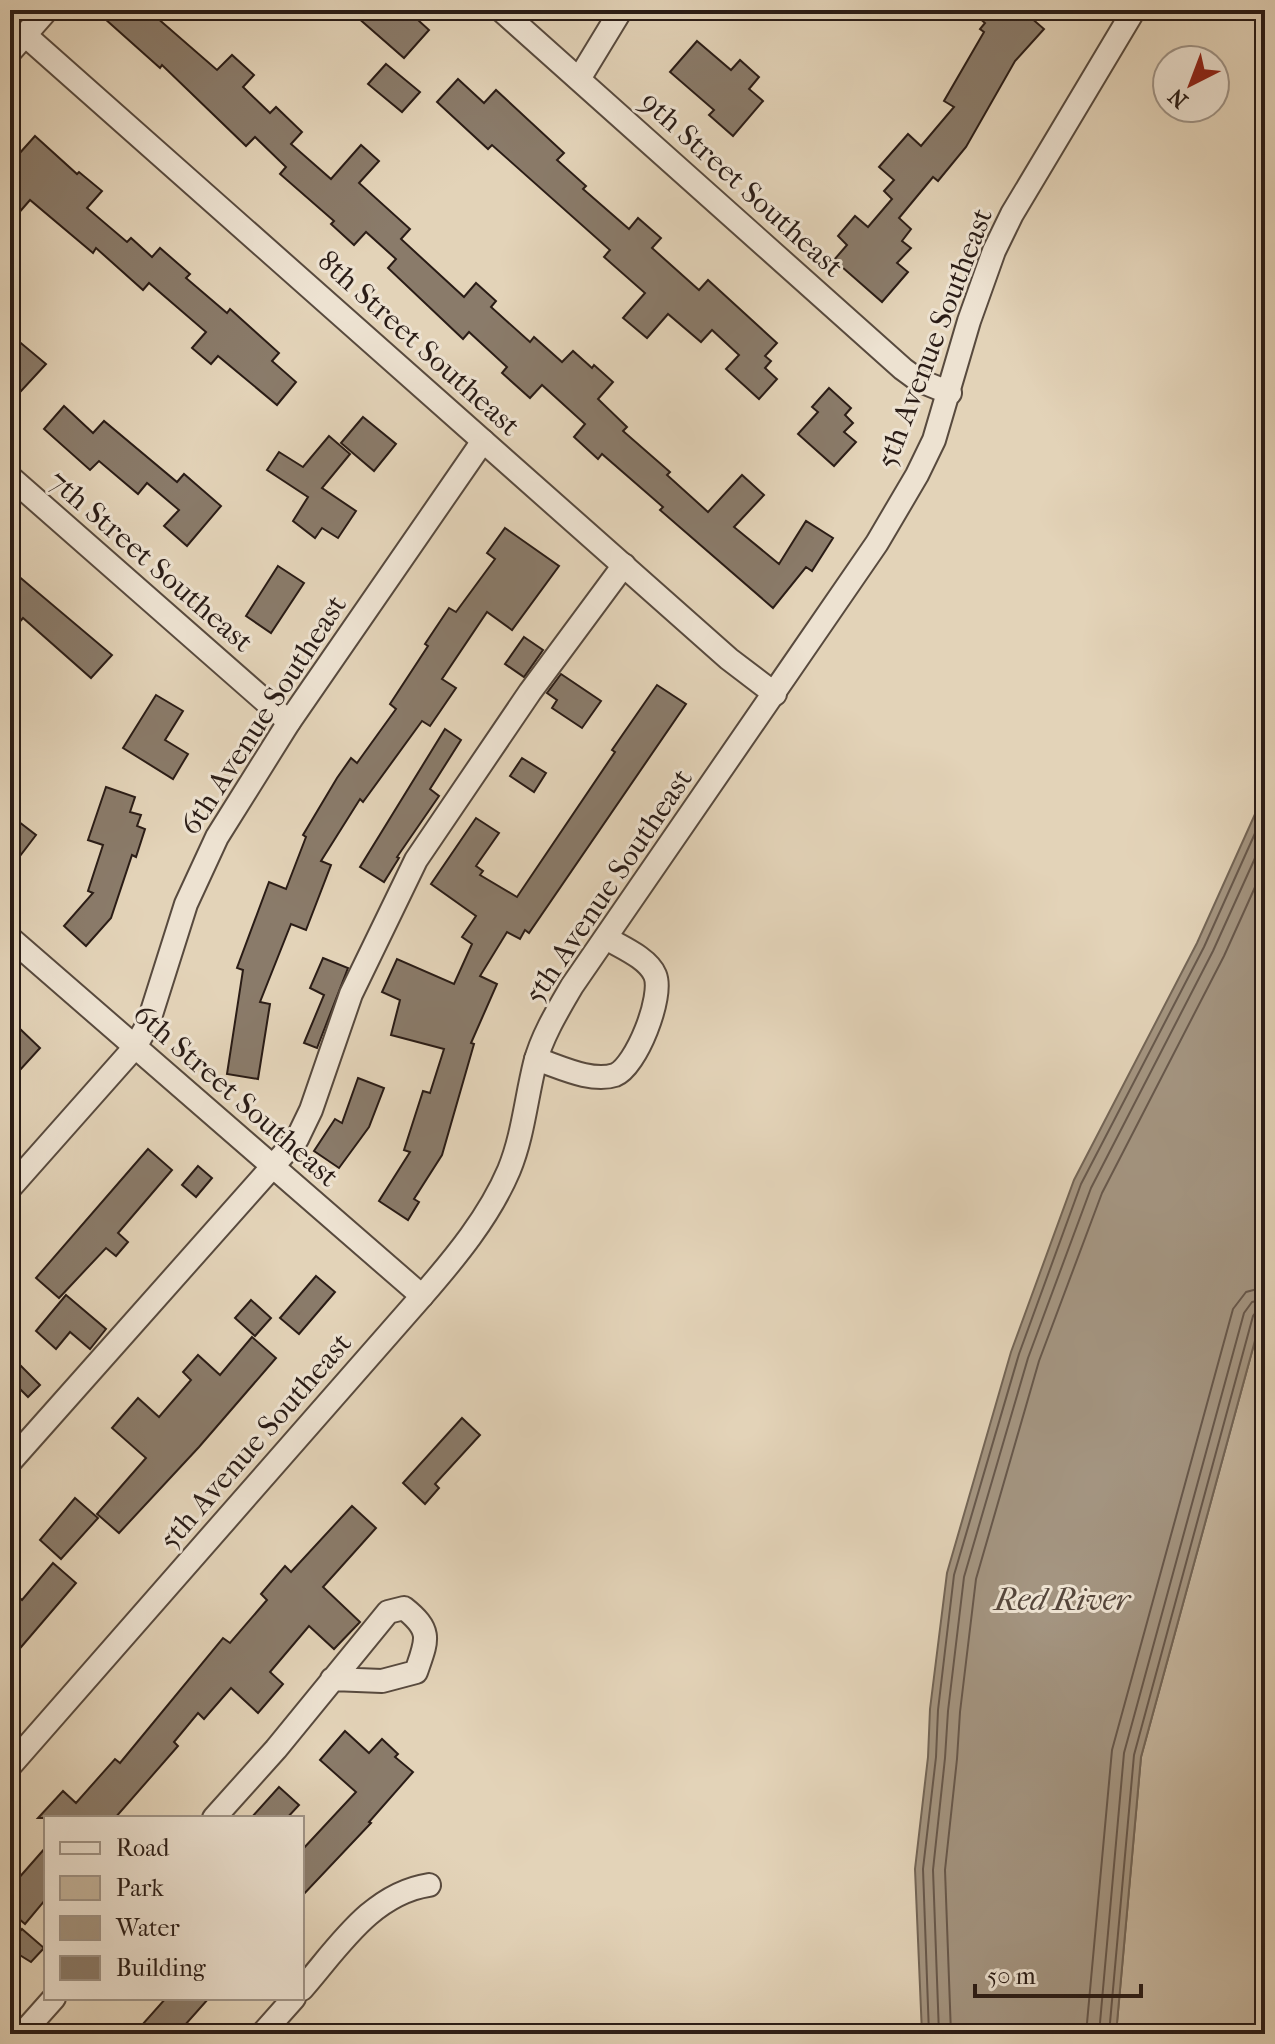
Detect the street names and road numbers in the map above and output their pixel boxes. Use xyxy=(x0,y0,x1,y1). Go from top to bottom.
street label: 9th Street Southeast xyxy=(633,84,850,285)
street label: 5th Avenue Southeast xyxy=(869,203,1000,473)
street label: 8th Street Southeast xyxy=(310,243,527,444)
street label: 7th Street Southeast xyxy=(41,463,260,660)
street label: 6th Avenue Southeast xyxy=(173,589,354,842)
street label: 5th Avenue Southeast xyxy=(517,762,700,1010)
street label: 6th Street Southeast xyxy=(126,997,346,1194)
street label: 5th Avenue Southeast xyxy=(152,1326,359,1557)

